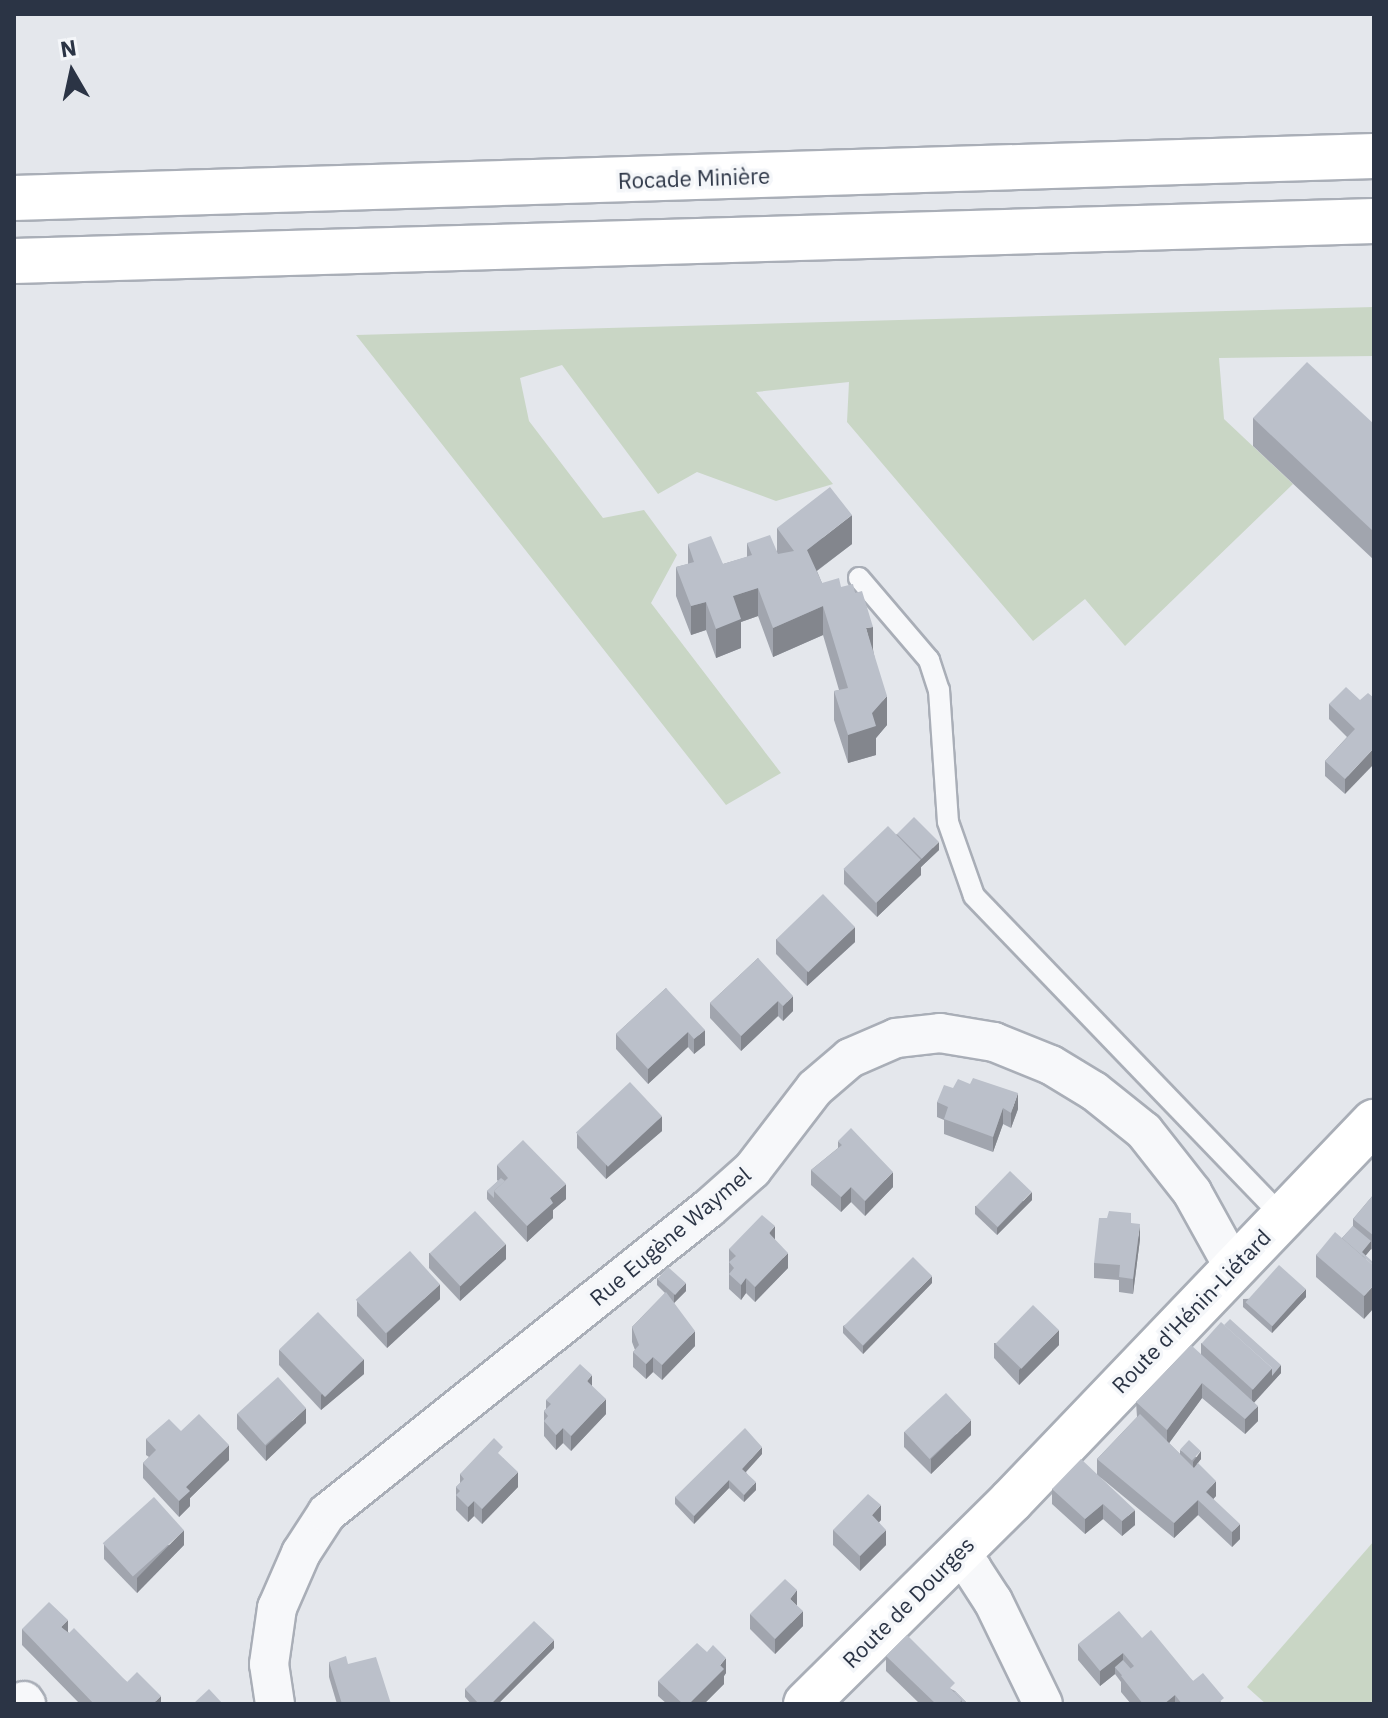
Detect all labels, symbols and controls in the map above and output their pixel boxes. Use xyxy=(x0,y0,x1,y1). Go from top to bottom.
north arrow xyxy=(32,32,112,112)
text: N xyxy=(58,32,78,63)
street label: Rocade Minière xyxy=(617,162,771,194)
street label: Rue Eugène Waymel xyxy=(584,1161,756,1311)
street label: Route d'Hénin-Liétard xyxy=(1106,1224,1276,1398)
street label: Route de Dourges xyxy=(837,1531,979,1673)

